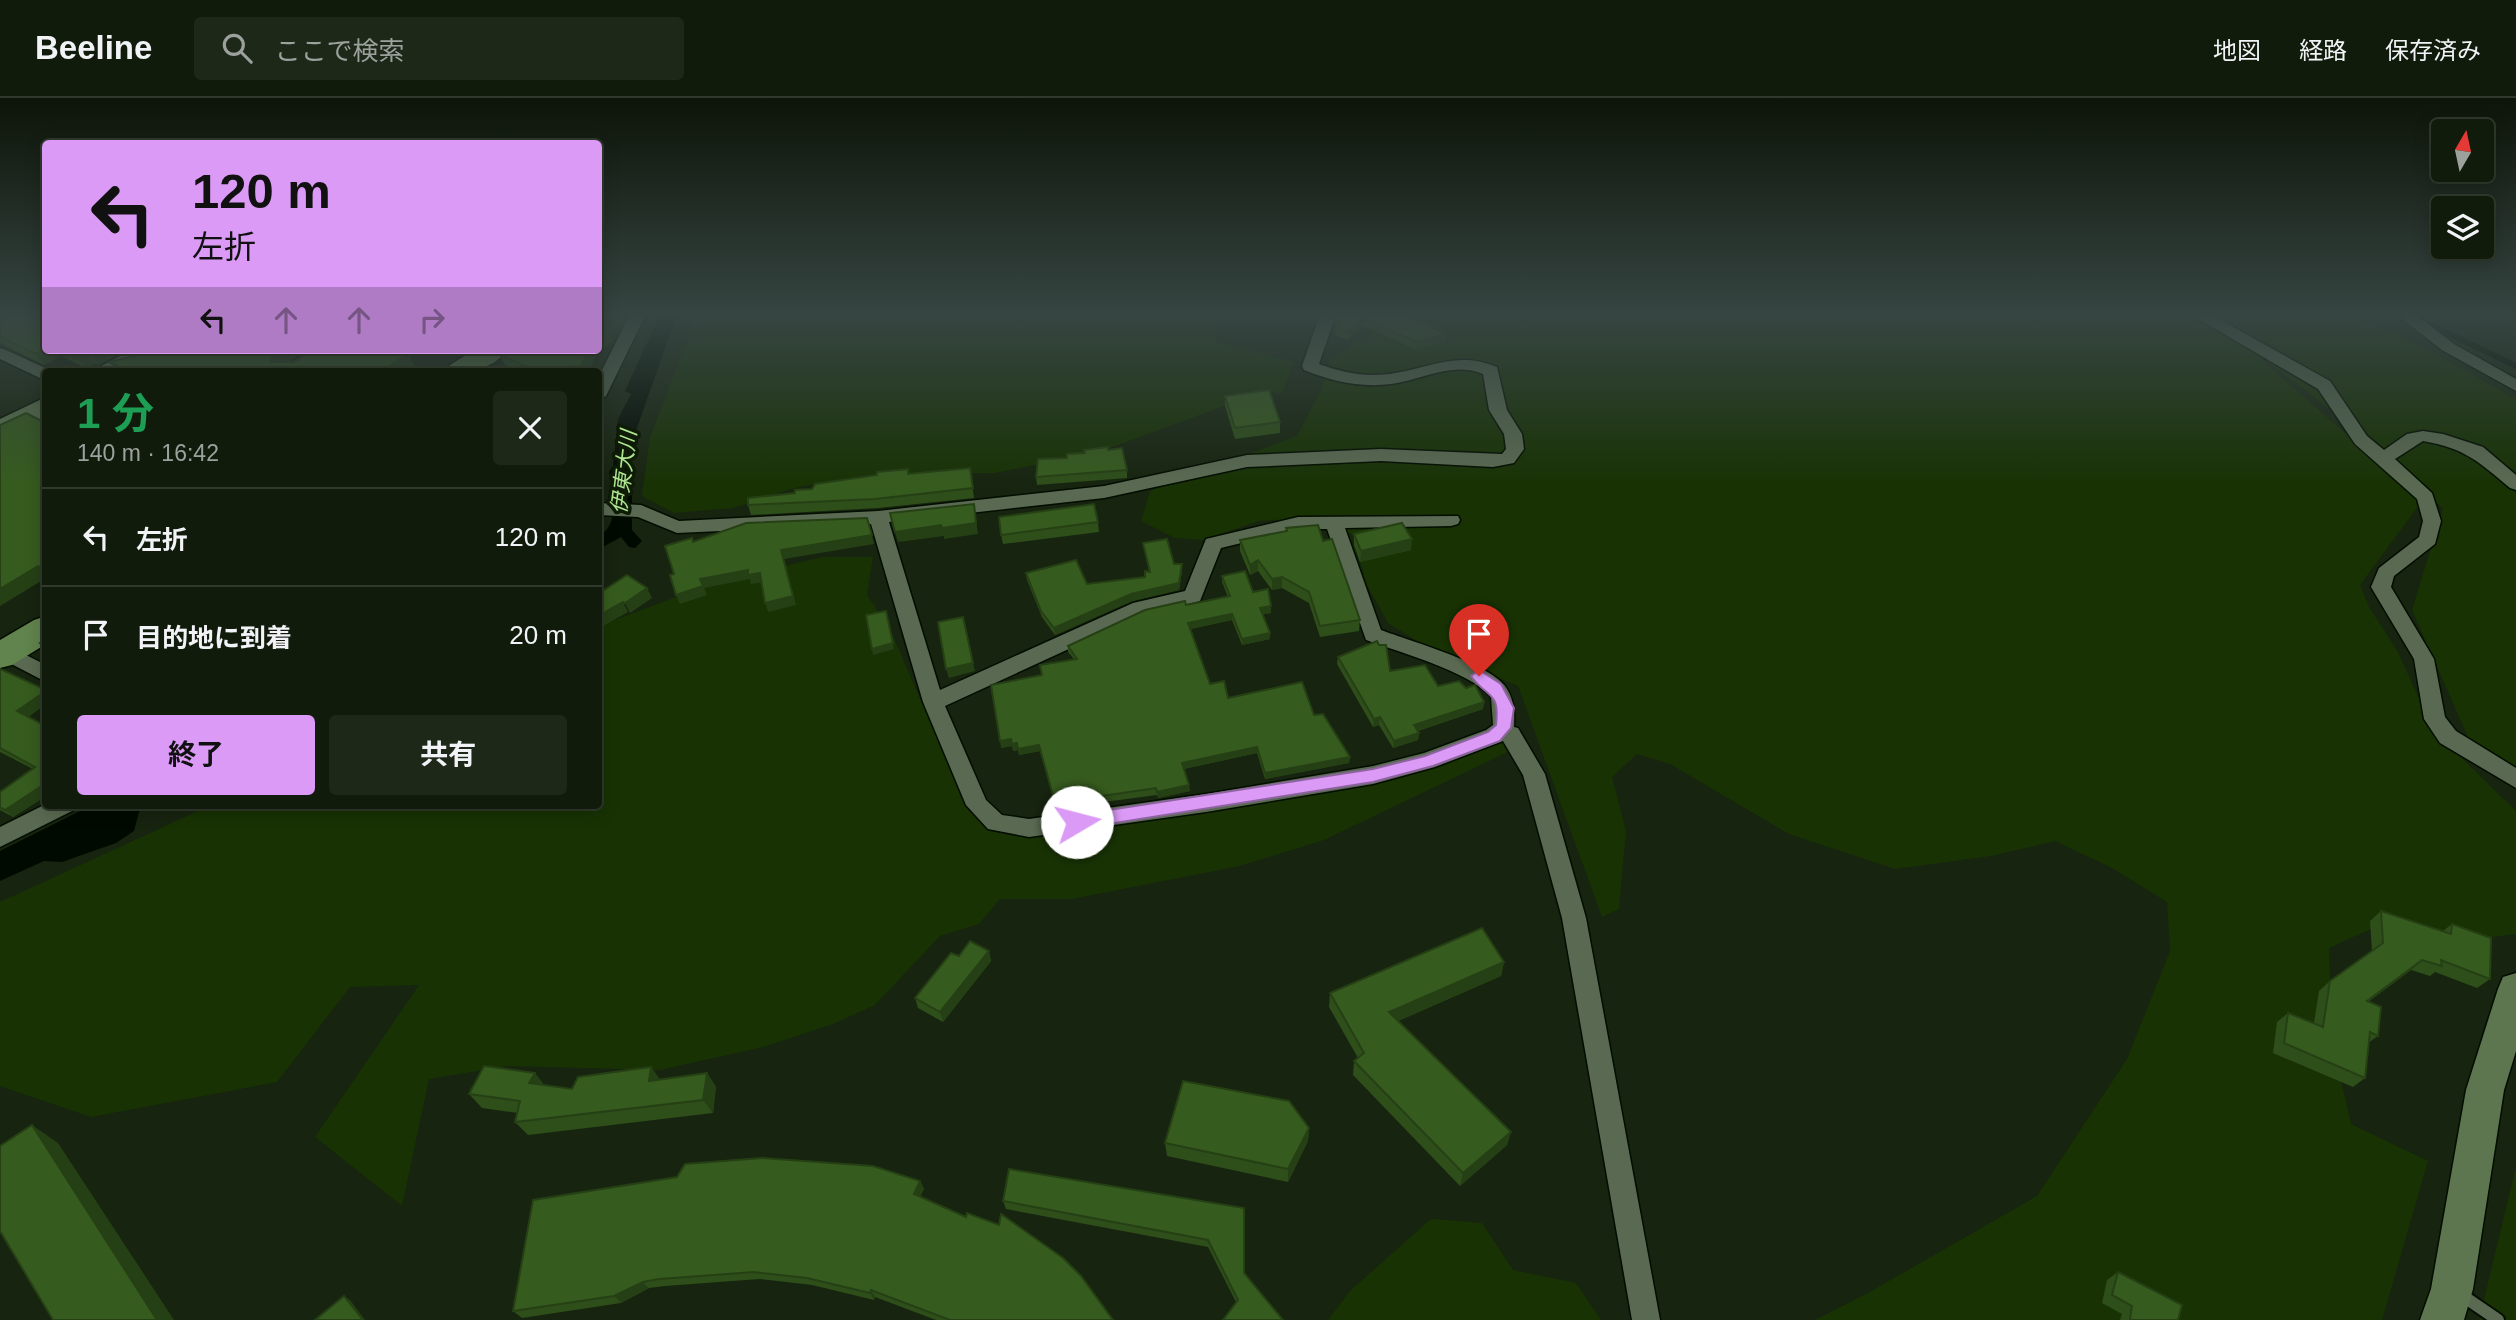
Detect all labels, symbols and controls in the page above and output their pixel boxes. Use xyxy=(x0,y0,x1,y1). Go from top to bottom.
search box xyxy=(194,17,684,80)
text: Beeline xyxy=(35,29,152,66)
icon: search xyxy=(218,29,256,67)
text: ここで検索 xyxy=(274,36,404,66)
text: 地図 xyxy=(2213,37,2261,64)
text: 経路 xyxy=(2299,37,2347,64)
text: 保存済み xyxy=(2385,37,2481,64)
north arrow xyxy=(2431,119,2494,182)
map controls xyxy=(2431,119,2494,259)
text: 120 m xyxy=(192,164,331,218)
icon: left xyxy=(77,168,168,259)
button: layers xyxy=(2431,196,2494,259)
text: 左折 xyxy=(192,229,256,265)
icon: left xyxy=(194,301,232,339)
icon: ahead xyxy=(267,301,305,339)
icon: ahead xyxy=(340,301,378,339)
icon: right xyxy=(413,301,451,339)
text: 1 分 xyxy=(77,390,154,437)
button: close xyxy=(493,391,567,465)
water label: 伊東大川 xyxy=(607,427,640,515)
text: 140 m · 16:42 xyxy=(77,440,219,466)
icon: left xyxy=(77,518,115,556)
text: 120 m xyxy=(495,522,567,552)
text: 左折 xyxy=(136,525,188,555)
pin xyxy=(1449,604,1509,676)
icon: arrive xyxy=(1460,615,1498,653)
icon: arrive xyxy=(77,616,115,654)
text: 20 m xyxy=(509,620,567,650)
text: 目的地に到着 xyxy=(136,623,292,653)
button: 終了 xyxy=(77,715,315,795)
button: 共有 xyxy=(329,715,567,795)
position arrow xyxy=(1040,785,1114,859)

